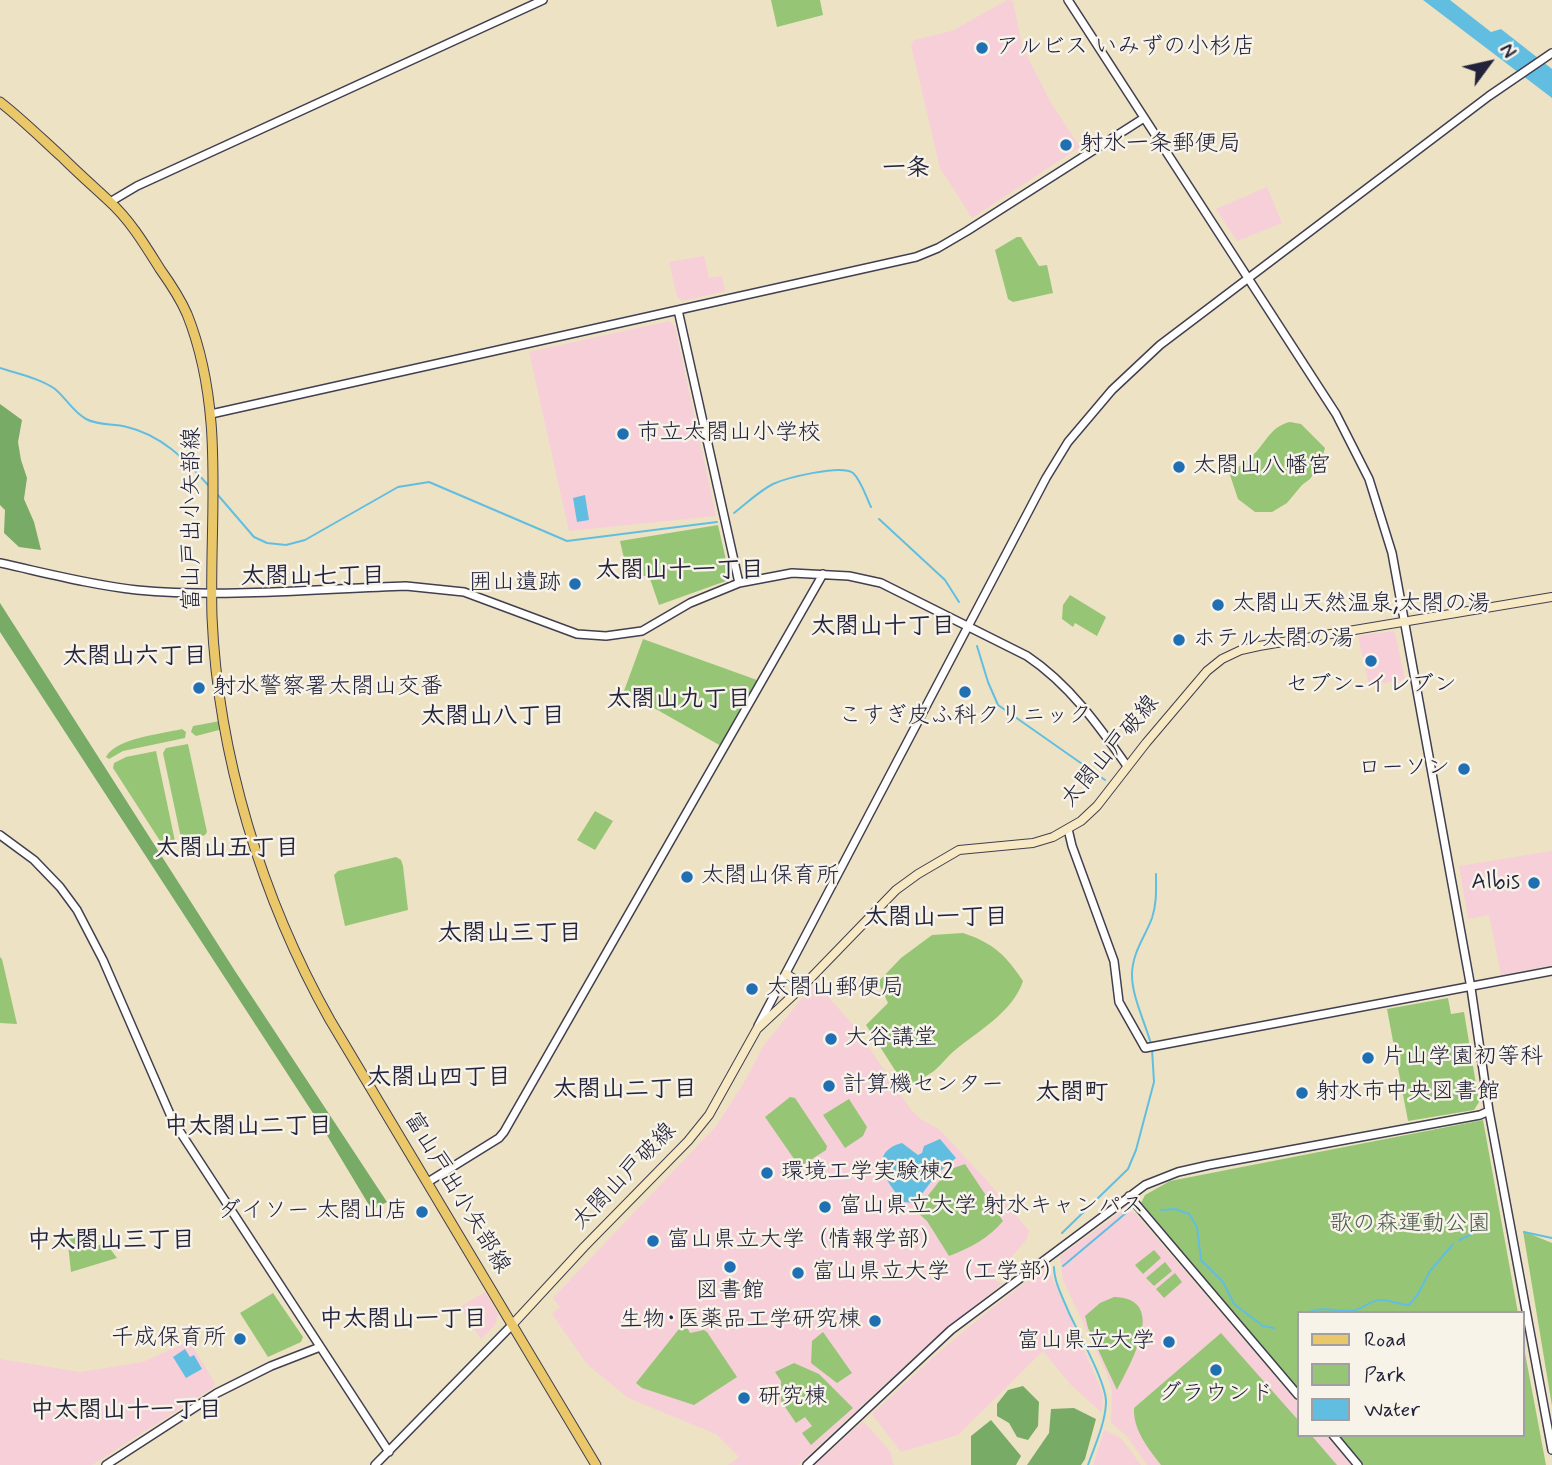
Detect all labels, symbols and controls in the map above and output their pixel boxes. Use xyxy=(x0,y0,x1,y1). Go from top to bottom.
north arrow xyxy=(1454,28,1524,98)
place label: アルビス いみずの小杉店 xyxy=(996,34,1255,62)
text: N xyxy=(1493,39,1521,63)
marker: アルビス いみずの小杉店 xyxy=(974,40,990,56)
place label: 射水一条郵便局 xyxy=(1080,131,1241,159)
marker: 射水一条郵便局 xyxy=(1058,137,1074,153)
district label: 一条 xyxy=(882,156,930,184)
place label: 市立太閤山小学校 xyxy=(637,420,821,448)
marker: 市立太閤山小学校 xyxy=(615,426,631,442)
street label: 富山戸出小矢部線 xyxy=(179,427,207,611)
place label: 太閤山八幡宮 xyxy=(1193,453,1331,481)
marker: 太閤山八幡宮 xyxy=(1171,459,1187,475)
district label: 太閤山十一丁目 xyxy=(596,558,764,586)
district label: 太閤山七丁目 xyxy=(241,564,385,592)
place label: 囲山遺跡 xyxy=(469,570,561,598)
marker: 囲山遺跡 xyxy=(567,576,583,592)
place label: 太閤山天然温泉;太閤の湯 xyxy=(1232,591,1490,619)
marker: 太閤山天然温泉;太閤の湯 xyxy=(1210,597,1226,613)
district label: 太閤山十丁目 xyxy=(811,614,955,642)
place label: ホテル太閤の湯 xyxy=(1193,626,1354,654)
marker: ホテル太閤の湯 xyxy=(1171,632,1187,648)
district label: 太閤山六丁目 xyxy=(63,644,207,672)
marker: セブン-イレブン xyxy=(1363,653,1379,669)
place label: セブン-イレブン xyxy=(1285,672,1457,700)
place label: 射水警察署太閤山交番 xyxy=(213,674,443,702)
marker: 射水警察署太閤山交番 xyxy=(191,680,207,696)
marker: こすぎ皮ふ科クリニック xyxy=(957,684,973,700)
district label: 太閤山九丁目 xyxy=(607,687,751,715)
street label: 太閤山戸破線 xyxy=(1056,690,1166,814)
place label: こすぎ皮ふ科クリニック xyxy=(839,703,1091,731)
district label: 太閤山八丁目 xyxy=(421,704,565,732)
place label: ローソン xyxy=(1358,755,1450,783)
marker: ローソン xyxy=(1456,761,1472,777)
district label: 太閤山五丁目 xyxy=(155,836,299,864)
place label: 太閤山保育所 xyxy=(701,863,839,891)
marker: 太閤山保育所 xyxy=(679,869,695,885)
place label: Albis xyxy=(1471,869,1520,897)
marker: Albis xyxy=(1526,875,1542,891)
district label: 太閤山一丁目 xyxy=(864,905,1008,933)
district label: 太閤山三丁目 xyxy=(438,921,582,949)
place label: 太閤山郵便局 xyxy=(766,975,904,1003)
marker: 太閤山郵便局 xyxy=(744,981,760,997)
place label: 大谷講堂 xyxy=(845,1025,937,1053)
marker: 大谷講堂 xyxy=(823,1031,839,1047)
place label: 片山学園初等科 xyxy=(1382,1044,1543,1072)
marker: 片山学園初等科 xyxy=(1360,1050,1376,1066)
district label: 太閤山四丁目 xyxy=(367,1065,511,1093)
place label: 計算機センター xyxy=(843,1072,1004,1100)
district label: 太閤山二丁目 xyxy=(553,1077,697,1105)
marker: 計算機センター xyxy=(821,1078,837,1094)
place label: 射水市中央図書館 xyxy=(1316,1079,1500,1107)
district label: 太閤町 xyxy=(1036,1080,1108,1108)
marker: 射水市中央図書館 xyxy=(1294,1085,1310,1101)
street label: 富山戸出小矢部線 xyxy=(397,1107,515,1279)
district label: 中太閤山二丁目 xyxy=(164,1114,332,1142)
street label: 太閤山戸破線 xyxy=(567,1118,683,1236)
place label: 環境工学実験棟2 xyxy=(781,1159,953,1187)
marker: 環境工学実験棟2 xyxy=(759,1165,775,1181)
place label: 富山県立大学 射水キャンパス xyxy=(839,1193,1144,1221)
place label: ダイソー 太閤山店 xyxy=(218,1198,408,1226)
marker: 富山県立大学 射水キャンパス xyxy=(817,1199,833,1215)
marker: ダイソー 太閤山店 xyxy=(414,1204,430,1220)
park label: 歌の森運動公園 xyxy=(1330,1211,1490,1239)
place label: 富山県立大学（情報学部） xyxy=(667,1227,943,1255)
district label: 中太閤山三丁目 xyxy=(27,1228,195,1256)
marker: 富山県立大学（情報学部） xyxy=(645,1233,661,1249)
marker: 図書館 xyxy=(722,1259,738,1275)
place label: 富山県立大学（工学部） xyxy=(812,1259,1065,1287)
marker: 富山県立大学（工学部） xyxy=(790,1265,806,1281)
place label: 図書館 xyxy=(696,1278,764,1306)
district label: 中太閤山一丁目 xyxy=(319,1307,487,1335)
place label: 生物･医薬品工学研究棟 xyxy=(620,1307,861,1335)
legend xyxy=(1296,1311,1524,1437)
marker: 生物･医薬品工学研究棟 xyxy=(867,1313,883,1329)
place label: 千成保育所 xyxy=(111,1325,226,1353)
text: Road xyxy=(1364,1326,1406,1354)
place label: 富山県立大学 xyxy=(1017,1328,1155,1356)
marker: 千成保育所 xyxy=(232,1331,248,1347)
marker: 富山県立大学 xyxy=(1161,1334,1177,1350)
text: Park xyxy=(1364,1361,1406,1389)
marker: グラウンド xyxy=(1208,1362,1224,1378)
place label: グラウンド xyxy=(1159,1381,1273,1409)
place label: 研究棟 xyxy=(758,1384,827,1412)
marker: 研究棟 xyxy=(736,1390,752,1406)
text: Water xyxy=(1364,1396,1420,1424)
district label: 中太閤山十一丁目 xyxy=(30,1398,222,1426)

